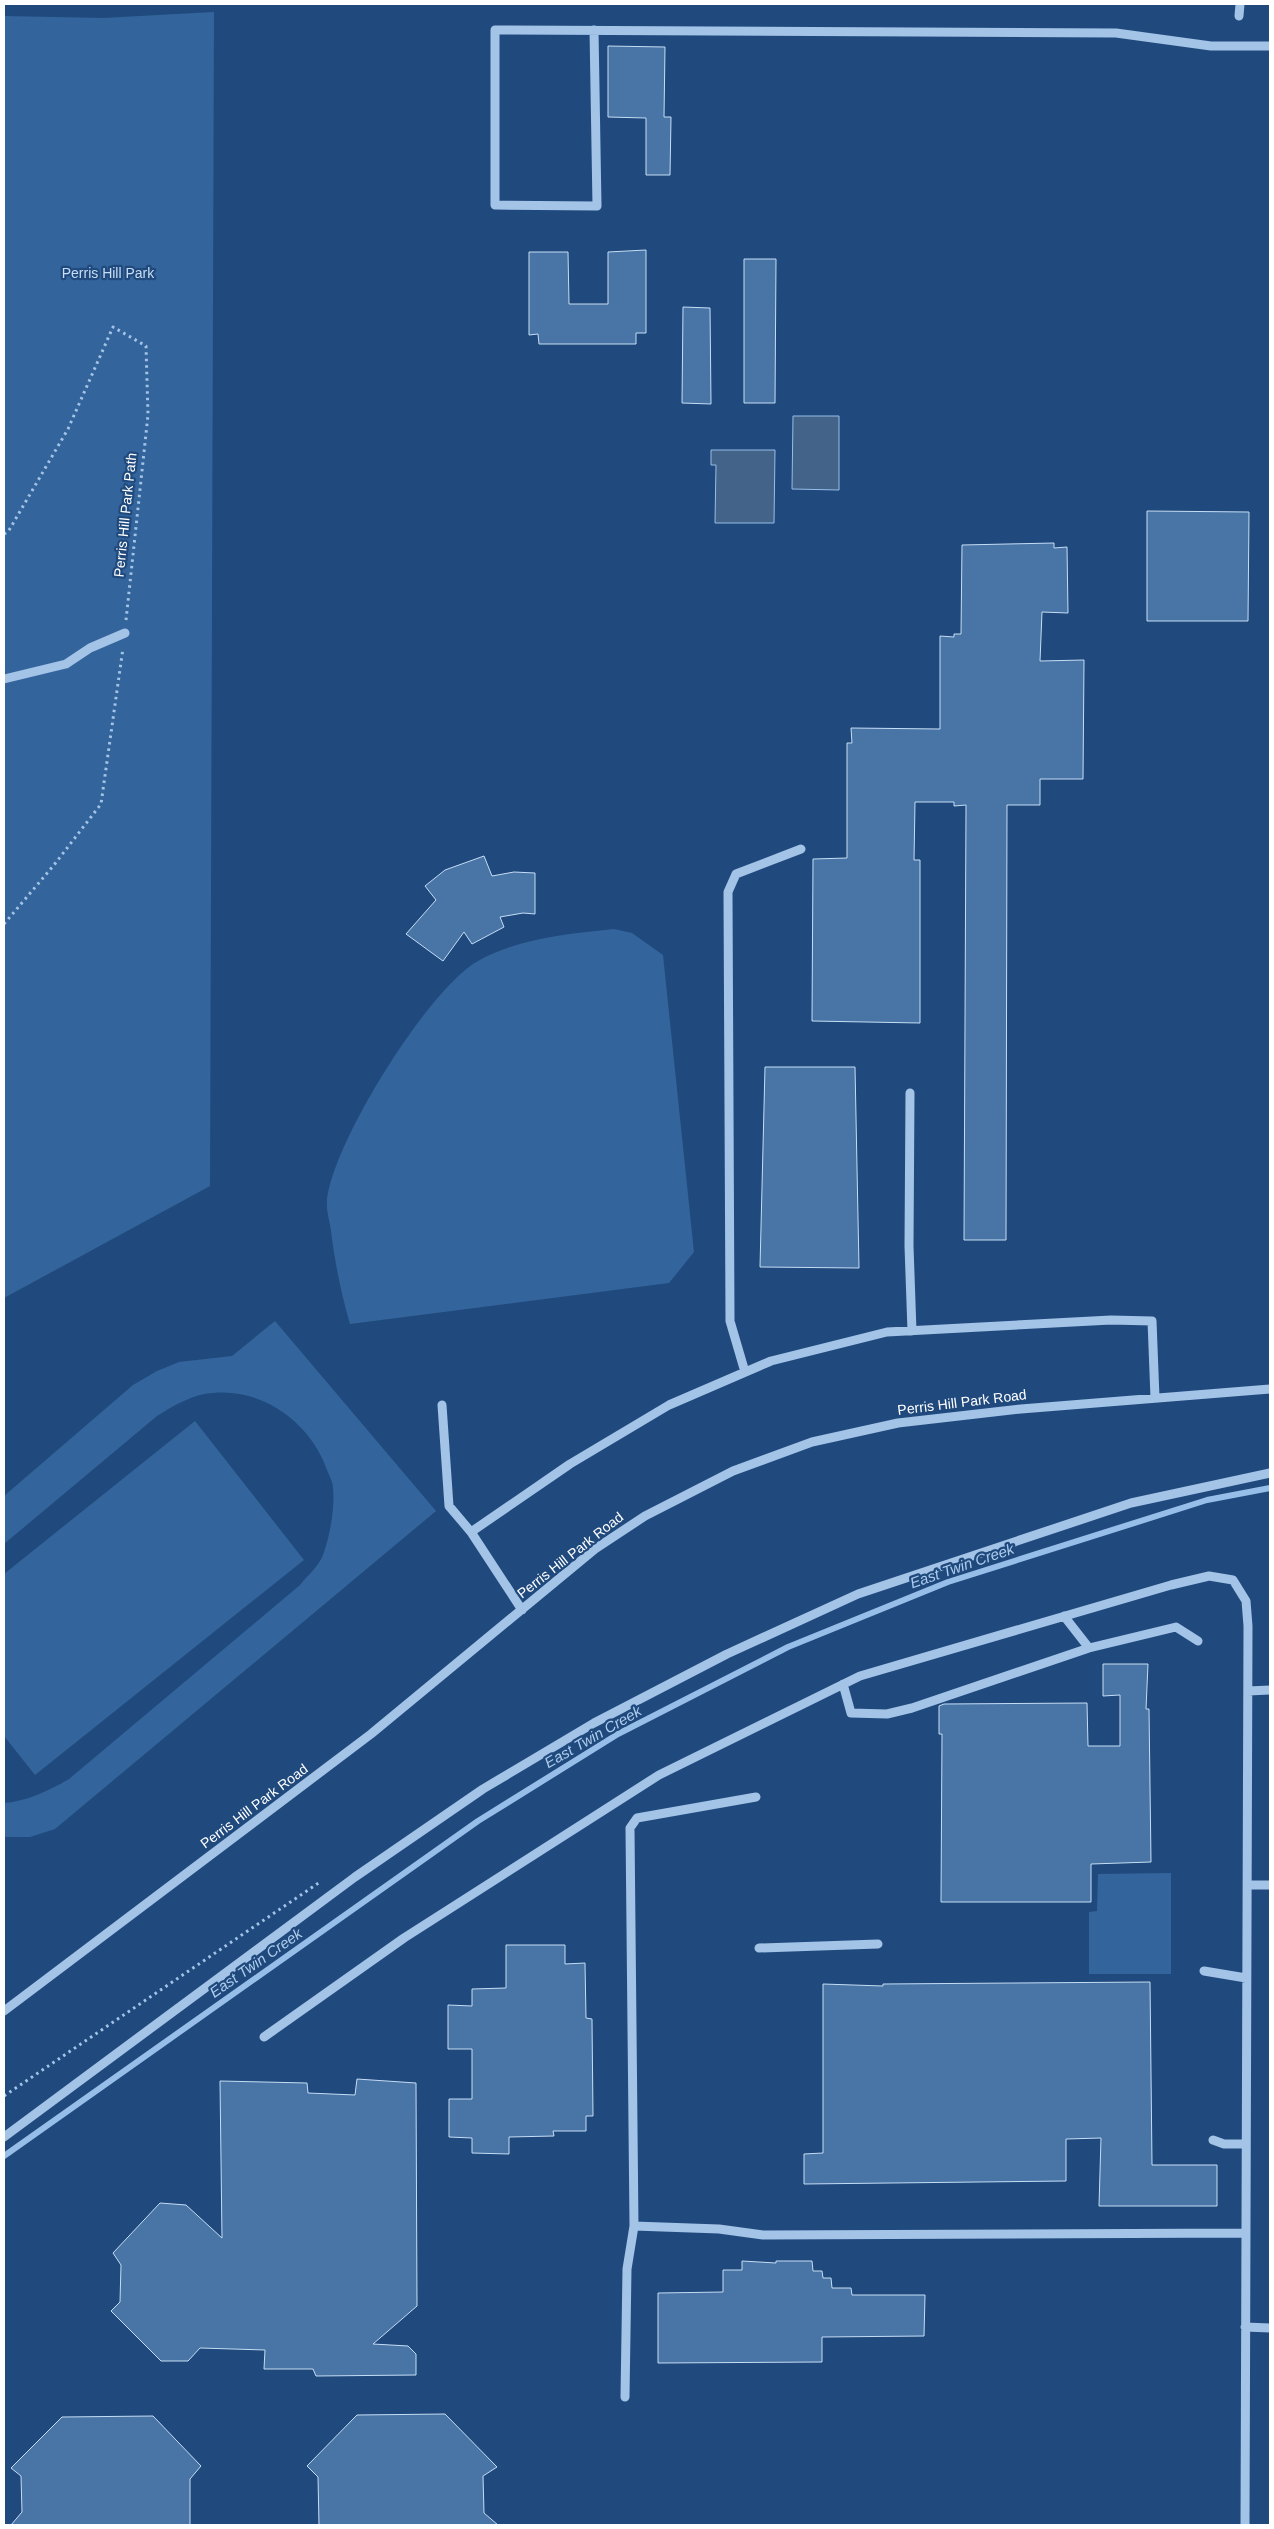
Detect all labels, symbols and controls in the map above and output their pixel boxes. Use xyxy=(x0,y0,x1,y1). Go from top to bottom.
park label: Perris Hill Park xyxy=(62,265,155,281)
street label: Perris Hill Park Path xyxy=(110,452,140,578)
street label: Perris Hill Park Road xyxy=(897,1386,1027,1418)
street label: Perris Hill Park Road xyxy=(514,1509,626,1601)
water label: East Twin Creek xyxy=(908,1539,1018,1591)
water label: East Twin Creek xyxy=(541,1701,645,1771)
street label: Perris Hill Park Road xyxy=(197,1761,311,1851)
water label: East Twin Creek xyxy=(206,1924,306,2001)

